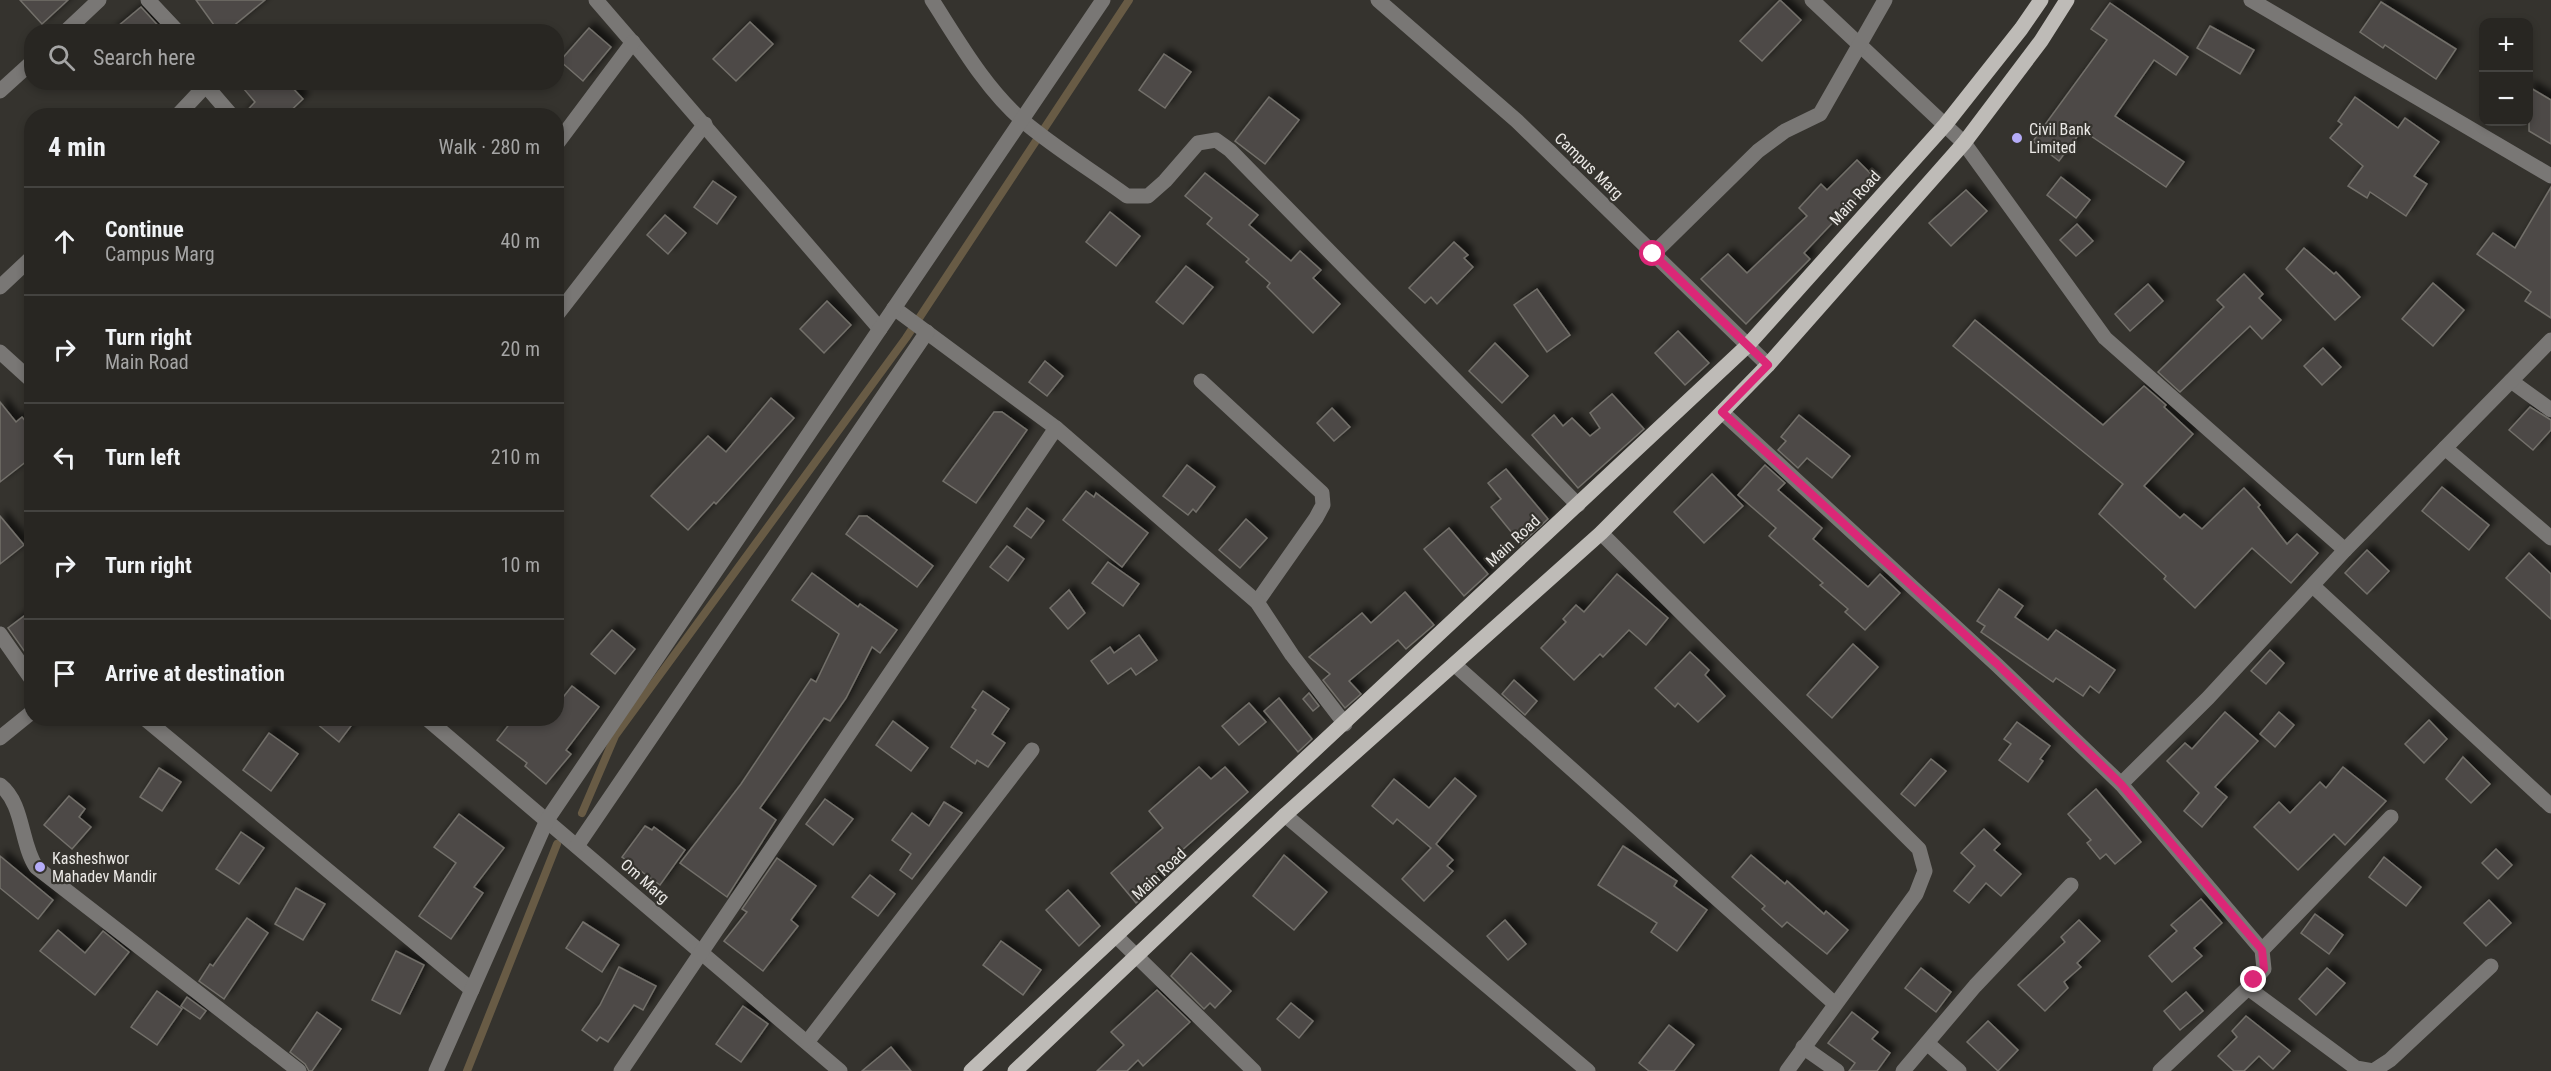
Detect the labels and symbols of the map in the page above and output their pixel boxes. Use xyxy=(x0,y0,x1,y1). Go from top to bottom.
place label: Civil Bank Limited xyxy=(2029,120,2092,157)
street label: Campus Marg xyxy=(1551,129,1627,203)
marker: Civil Bank Limited xyxy=(2010,131,2024,145)
street label: Main Road xyxy=(1826,167,1884,229)
route start xyxy=(1639,240,1665,266)
street label: Main Road xyxy=(1482,511,1544,571)
street label: Main Road xyxy=(1128,844,1190,904)
place label: Kasheshwor Mahadev Mandir xyxy=(52,849,157,886)
street label: Om Marg xyxy=(617,855,673,907)
marker: Kasheshwor Mahadev Mandir xyxy=(33,860,47,874)
route end xyxy=(2240,966,2266,992)

